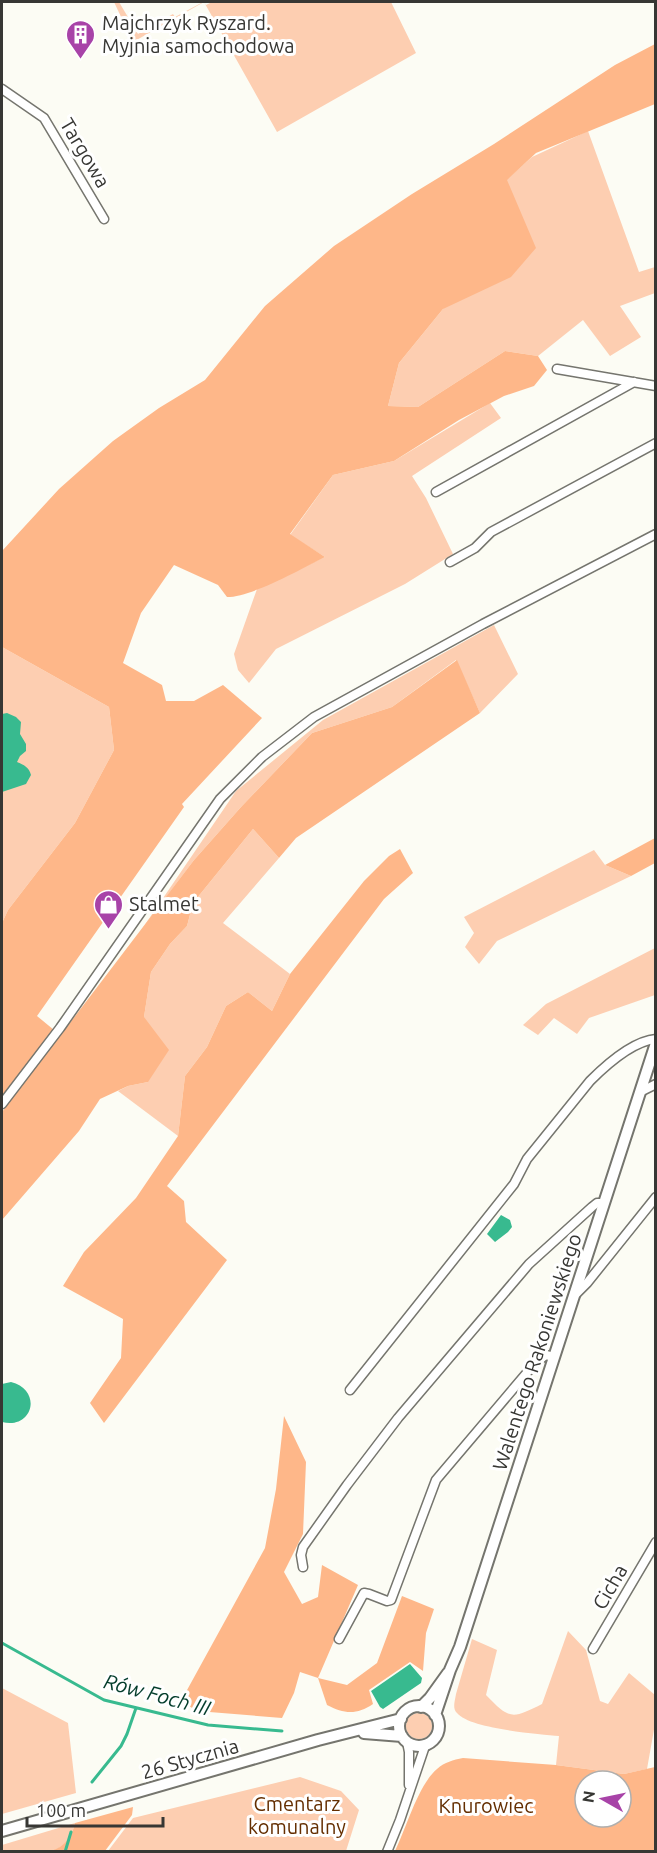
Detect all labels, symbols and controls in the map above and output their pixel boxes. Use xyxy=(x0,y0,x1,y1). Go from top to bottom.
place label: Majchrzyk Ryszard. Myjnia samochodowa xyxy=(102,11,295,57)
building icon: Majchrzyk Ryszard. Myjnia samochodowa xyxy=(65,18,97,60)
street label: Targowa xyxy=(56,114,115,192)
shop icon: Stalmet xyxy=(92,888,124,930)
place label: Stalmet xyxy=(129,892,199,915)
street label: Walentego Rakoniewskiego xyxy=(487,1231,586,1473)
street label: Cicha xyxy=(588,1560,632,1613)
water label: Rów Foch III xyxy=(101,1668,214,1720)
street label: 26 Stycznia xyxy=(139,1734,241,1783)
north arrow xyxy=(573,1769,633,1829)
text: N xyxy=(578,1789,598,1804)
scale bar xyxy=(27,1790,164,1828)
park label: Cmentarz komunalny xyxy=(248,1792,346,1838)
park label: Knurowiec xyxy=(439,1794,533,1817)
text: 100 m xyxy=(36,1800,86,1820)

